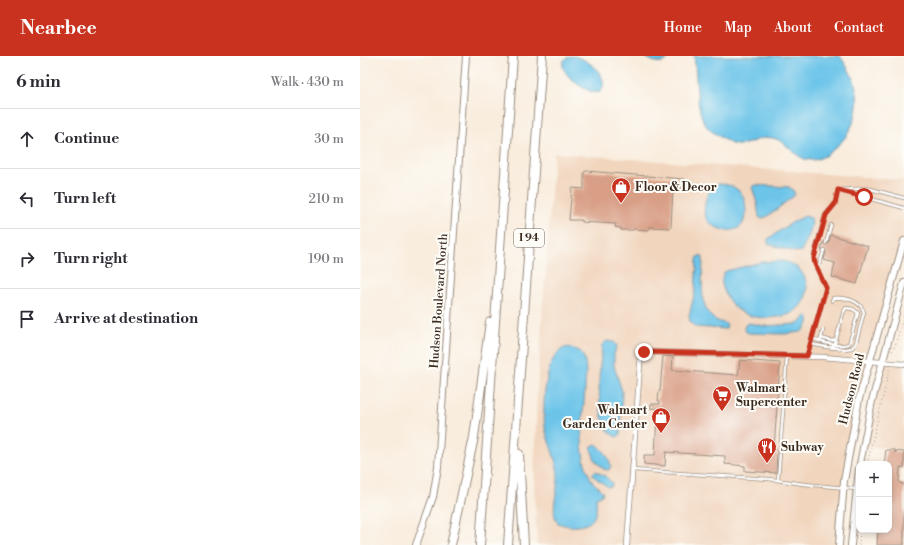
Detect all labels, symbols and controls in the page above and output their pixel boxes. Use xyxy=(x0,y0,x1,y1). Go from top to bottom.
text: Nearbee xyxy=(20,16,97,40)
text: Home xyxy=(664,19,702,37)
text: Map xyxy=(724,19,752,37)
text: About xyxy=(774,19,812,37)
text: Contact xyxy=(834,19,884,37)
text: 6 min xyxy=(16,71,61,93)
text: Walk · 430 m xyxy=(271,74,344,90)
icon: ahead xyxy=(16,128,38,150)
text: Continue xyxy=(54,129,119,148)
text: 30 m xyxy=(314,131,344,147)
shop icon: Floor & Decor xyxy=(610,176,632,204)
place label: Floor & Decor xyxy=(635,180,717,195)
icon: left xyxy=(16,188,38,210)
route start xyxy=(855,188,873,206)
text: Turn left xyxy=(54,189,116,208)
text: 210 m xyxy=(309,191,344,207)
road number: I 94 xyxy=(514,229,544,247)
street label: Hudson Boulevard North xyxy=(427,233,451,369)
icon: right xyxy=(16,248,38,270)
text: Turn right xyxy=(54,249,128,268)
text: 190 m xyxy=(308,251,344,267)
icon: arrive xyxy=(16,308,38,330)
text: Arrive at destination xyxy=(54,309,198,328)
route end xyxy=(635,343,653,361)
street label: Hudson Road xyxy=(836,352,868,426)
place label: Walmart Supercenter xyxy=(735,381,807,410)
supermarket icon: Walmart Supercenter xyxy=(711,384,733,412)
place label: Walmart Garden Center xyxy=(563,403,648,432)
shop icon: Walmart Garden Center xyxy=(650,406,672,434)
restaurant icon: Subway xyxy=(756,436,778,464)
place label: Subway xyxy=(781,440,825,455)
map controls xyxy=(856,461,892,533)
button: + xyxy=(856,461,892,497)
button: − xyxy=(856,497,892,533)

